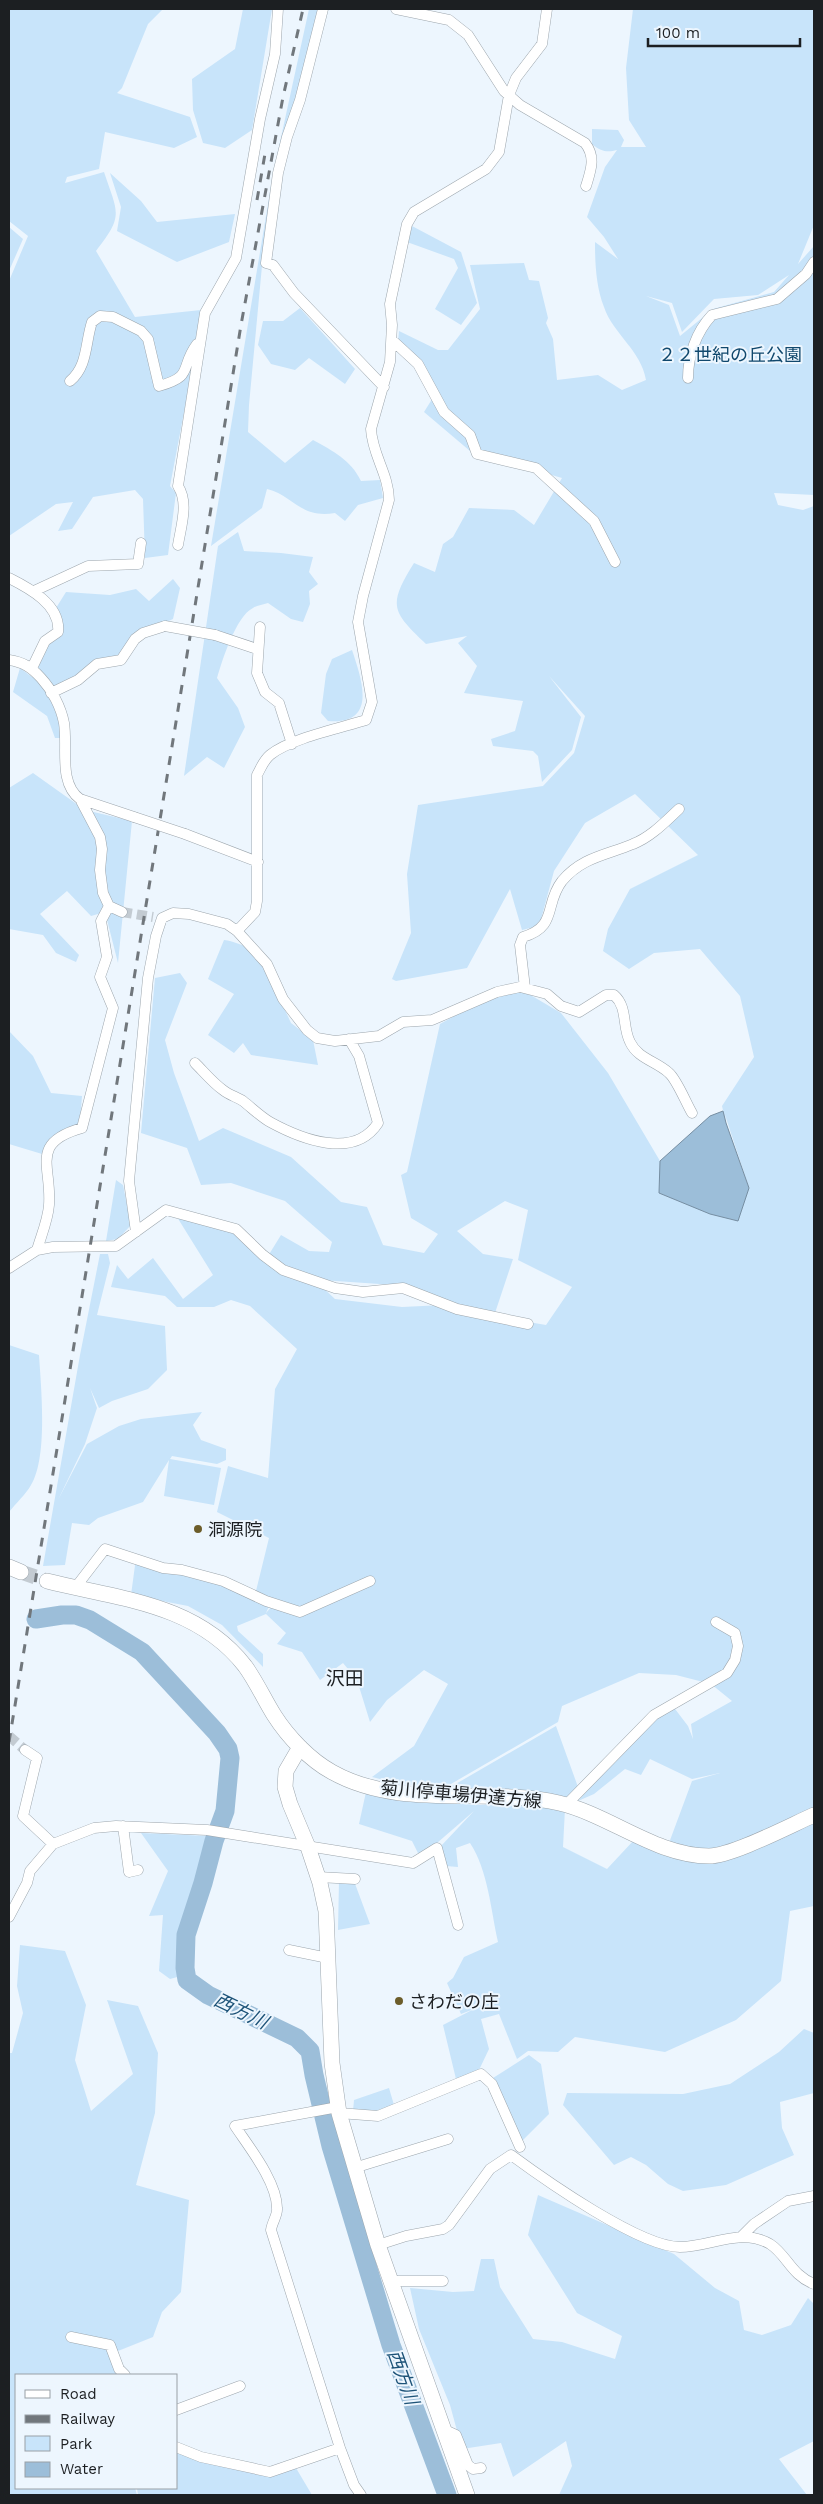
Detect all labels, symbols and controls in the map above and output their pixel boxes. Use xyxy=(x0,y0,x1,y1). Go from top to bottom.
scale bar xyxy=(648,15,800,47)
text: 100 m xyxy=(656,24,700,42)
park label: ２２世紀の丘公園 xyxy=(658,344,802,365)
place label: 洞源院 xyxy=(208,1519,262,1540)
marker: 洞源院 xyxy=(192,1523,204,1535)
district label: 沢田 xyxy=(326,1667,364,1690)
street label: 菊川停車場伊達方線 xyxy=(379,1776,543,1812)
water label: 西方川 xyxy=(210,1988,273,2035)
place label: さわだの庄 xyxy=(409,1991,499,2012)
marker: さわだの庄 xyxy=(393,1995,405,2007)
water label: 西方川 xyxy=(382,2346,424,2410)
legend xyxy=(15,2374,178,2489)
text: Road xyxy=(60,2385,97,2403)
text: Railway xyxy=(60,2410,115,2428)
text: Park xyxy=(60,2435,93,2453)
text: Water xyxy=(60,2460,103,2478)

